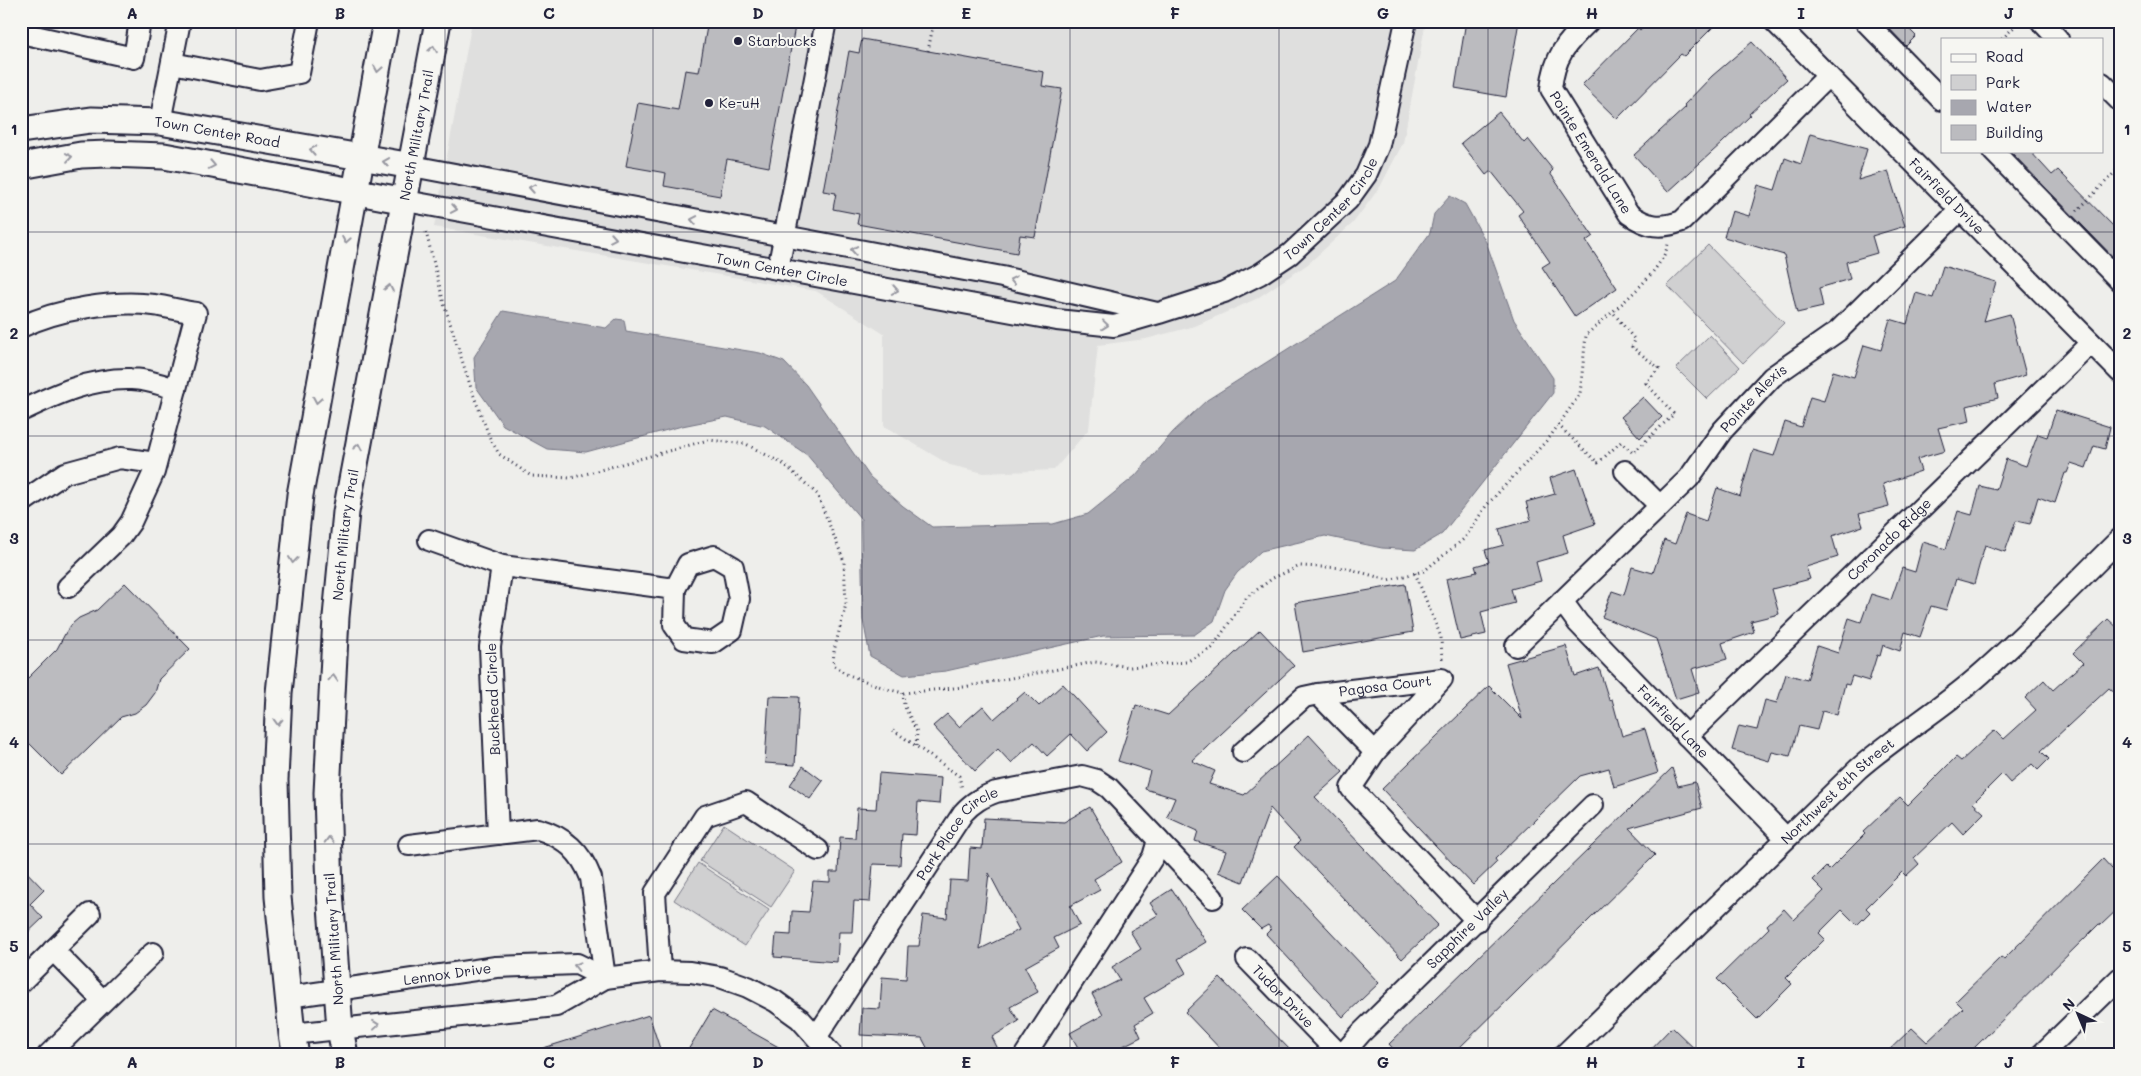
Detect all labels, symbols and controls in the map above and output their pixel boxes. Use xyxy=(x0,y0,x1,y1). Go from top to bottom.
text: A xyxy=(126,2,138,23)
text: B xyxy=(335,2,345,23)
text: C xyxy=(543,2,555,23)
text: D xyxy=(752,2,764,23)
text: E xyxy=(961,2,971,23)
text: F xyxy=(1170,2,1180,23)
text: G xyxy=(1377,2,1389,23)
text: H xyxy=(1586,2,1598,23)
text: I xyxy=(1797,2,1805,23)
text: J xyxy=(2004,2,2014,23)
place label: Starbucks xyxy=(748,31,817,50)
marker: Starbucks xyxy=(732,35,744,47)
legend xyxy=(1941,38,2104,152)
one-way arrow xyxy=(427,45,437,53)
text: Road xyxy=(1986,46,2023,66)
one-way arrow xyxy=(373,65,383,74)
street label: North Military Trail xyxy=(395,68,438,202)
text: Park xyxy=(1986,72,2020,92)
street label: Pointe Emerald Lane xyxy=(1546,87,1637,217)
place label: Ke-uH xyxy=(719,93,760,112)
text: Water xyxy=(1986,96,2032,116)
marker: Ke-uH xyxy=(703,97,715,109)
street label: Town Center Road xyxy=(155,112,282,152)
text: 1 xyxy=(10,118,18,139)
text: 1 xyxy=(2123,118,2131,139)
text: Building xyxy=(1986,122,2043,142)
one-way arrow xyxy=(309,145,317,155)
one-way arrow xyxy=(65,152,73,163)
street label: Fairfield Drive xyxy=(1905,153,1989,238)
street label: Town Center Circle xyxy=(1280,154,1382,265)
one-way arrow xyxy=(382,157,391,167)
one-way arrow xyxy=(208,160,217,170)
one-way arrow xyxy=(528,184,537,194)
one-way arrow xyxy=(449,204,458,214)
one-way arrow xyxy=(689,216,698,226)
one-way arrow xyxy=(609,233,618,243)
one-way arrow xyxy=(341,235,351,244)
one-way arrow xyxy=(849,245,858,255)
street label: Town Center Circle xyxy=(714,248,849,291)
one-way arrow xyxy=(1009,275,1018,286)
one-way arrow xyxy=(383,283,394,292)
one-way arrow xyxy=(891,285,900,295)
one-way arrow xyxy=(1101,319,1109,330)
text: 2 xyxy=(10,322,19,343)
text: 2 xyxy=(2123,322,2132,343)
street label: Pointe Alexis xyxy=(1715,360,1790,436)
one-way arrow xyxy=(313,395,323,404)
one-way arrow xyxy=(353,443,363,452)
street label: North Military Trail xyxy=(328,467,363,601)
street label: Coronado Ridge xyxy=(1842,494,1935,584)
text: 3 xyxy=(9,527,19,548)
text: 3 xyxy=(2122,527,2132,548)
one-way arrow xyxy=(288,557,299,565)
street label: Buckhead Circle xyxy=(481,643,504,756)
street label: Pagosa Court xyxy=(1338,670,1432,700)
one-way arrow xyxy=(327,674,338,682)
street label: Fairfield Lane xyxy=(1633,680,1714,762)
one-way arrow xyxy=(273,718,283,726)
text: 4 xyxy=(9,731,19,752)
text: 4 xyxy=(2122,731,2132,752)
street label: Northwest 8th Street xyxy=(1776,734,1898,848)
street label: Park Place Circle xyxy=(912,782,1001,884)
one-way arrow xyxy=(323,836,334,844)
street label: North Military Trail xyxy=(319,872,348,1006)
street label: Sapphire Valley xyxy=(1422,884,1512,973)
text: 5 xyxy=(9,935,19,956)
text: 5 xyxy=(2122,935,2132,956)
street label: Lennox Drive xyxy=(402,958,492,989)
street label: Tudor Drive xyxy=(1248,960,1319,1032)
one-way arrow xyxy=(573,961,581,972)
north arrow xyxy=(2054,988,2104,1038)
text: N xyxy=(2058,994,2079,1015)
one-way arrow xyxy=(372,1020,380,1031)
text: A xyxy=(126,1051,138,1072)
text: B xyxy=(335,1051,345,1072)
text: C xyxy=(543,1051,555,1072)
text: D xyxy=(752,1051,764,1072)
text: E xyxy=(961,1051,971,1072)
text: F xyxy=(1170,1051,1180,1072)
text: G xyxy=(1377,1051,1389,1072)
text: H xyxy=(1586,1051,1598,1072)
text: I xyxy=(1797,1051,1805,1072)
text: J xyxy=(2004,1051,2014,1072)

